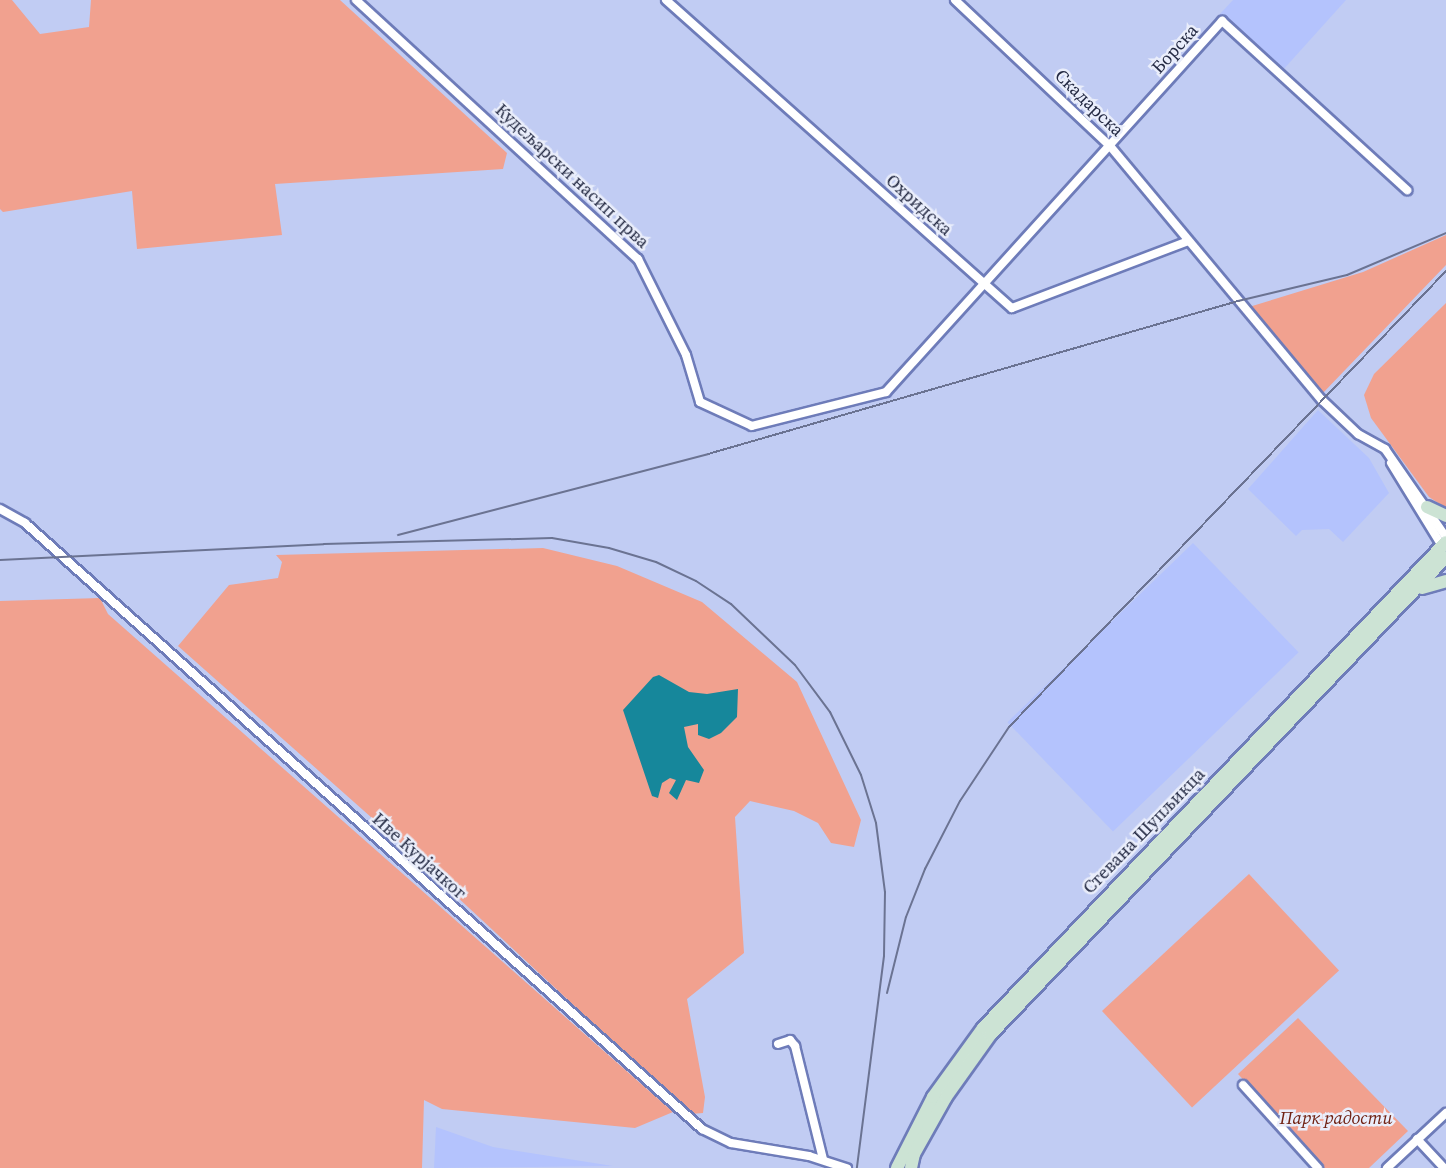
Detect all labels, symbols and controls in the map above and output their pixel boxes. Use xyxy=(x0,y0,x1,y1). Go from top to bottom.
street label: Борска xyxy=(1147,20,1203,78)
street label: Скадарска xyxy=(1050,65,1128,141)
street label: Кудељарски насип прва xyxy=(491,99,653,253)
street label: Охридска xyxy=(881,170,957,240)
street label: Стевана Шупљикца xyxy=(1078,764,1210,898)
street label: Иве Курјачког xyxy=(368,808,470,904)
park label: Парк радости xyxy=(1279,1107,1393,1129)

